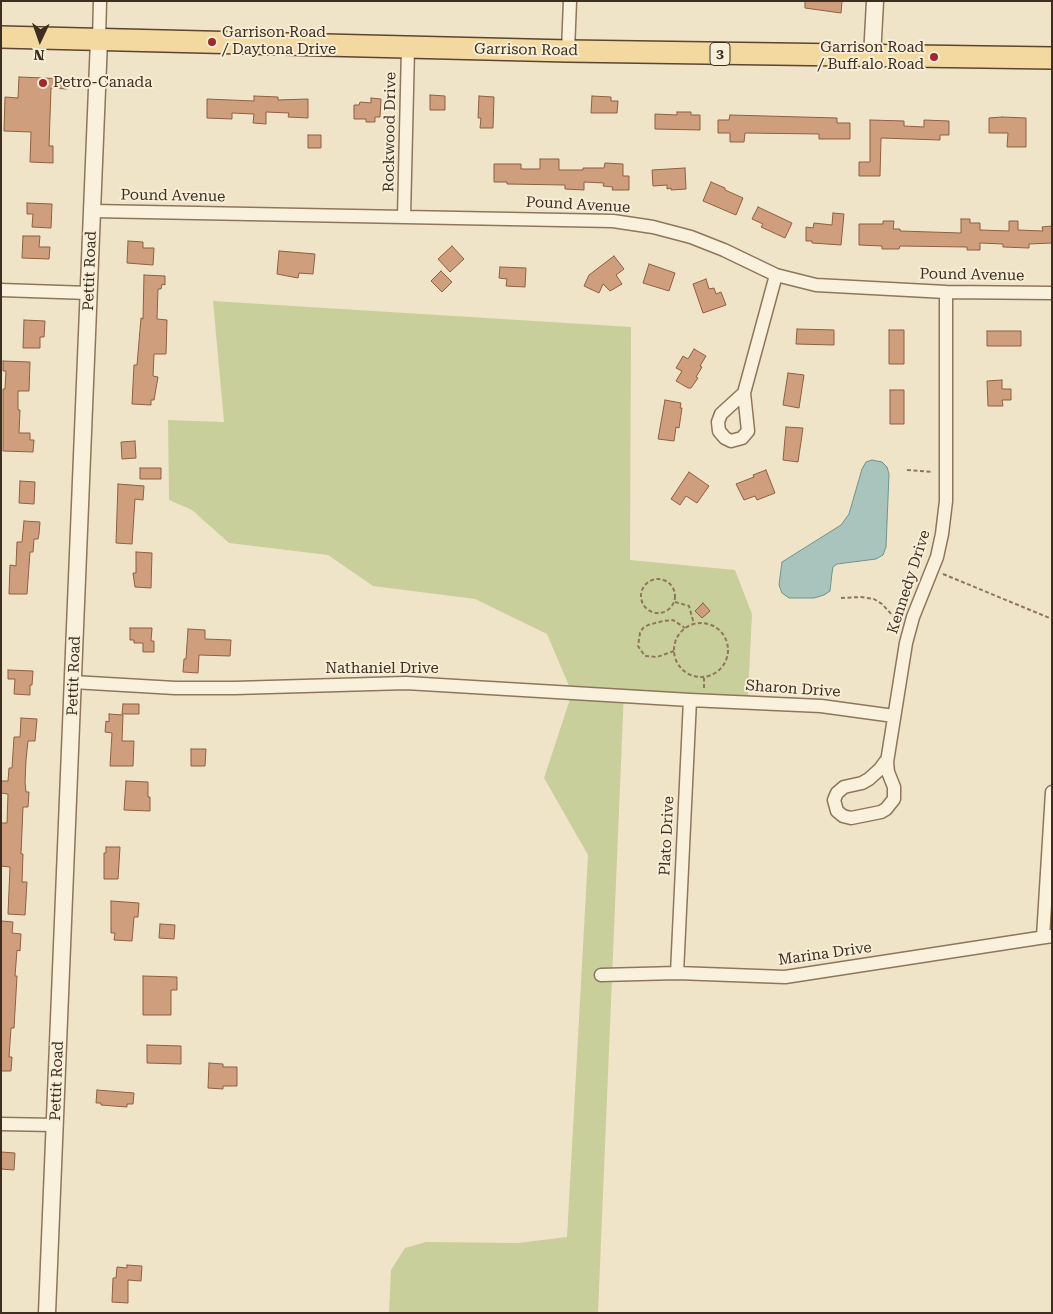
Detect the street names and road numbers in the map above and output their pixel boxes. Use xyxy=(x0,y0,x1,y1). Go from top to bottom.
street label: Garrison Road xyxy=(474,40,578,60)
road number: 3 xyxy=(710,42,730,66)
street label: Rockwood Drive xyxy=(380,72,400,192)
street label: Pound Avenue xyxy=(120,186,226,206)
street label: Pound Avenue xyxy=(525,193,631,217)
street label: Pettit Road xyxy=(80,231,100,311)
street label: Pound Avenue xyxy=(919,265,1025,285)
street label: Kennedy Drive xyxy=(884,528,934,636)
street label: Pettit Road xyxy=(64,636,84,716)
street label: Nathaniel Drive xyxy=(325,660,439,678)
street label: Sharon Drive xyxy=(745,677,841,701)
street label: Plato Drive xyxy=(656,796,678,876)
street label: Marina Drive xyxy=(777,939,873,969)
street label: Pettit Road xyxy=(47,1041,67,1121)

